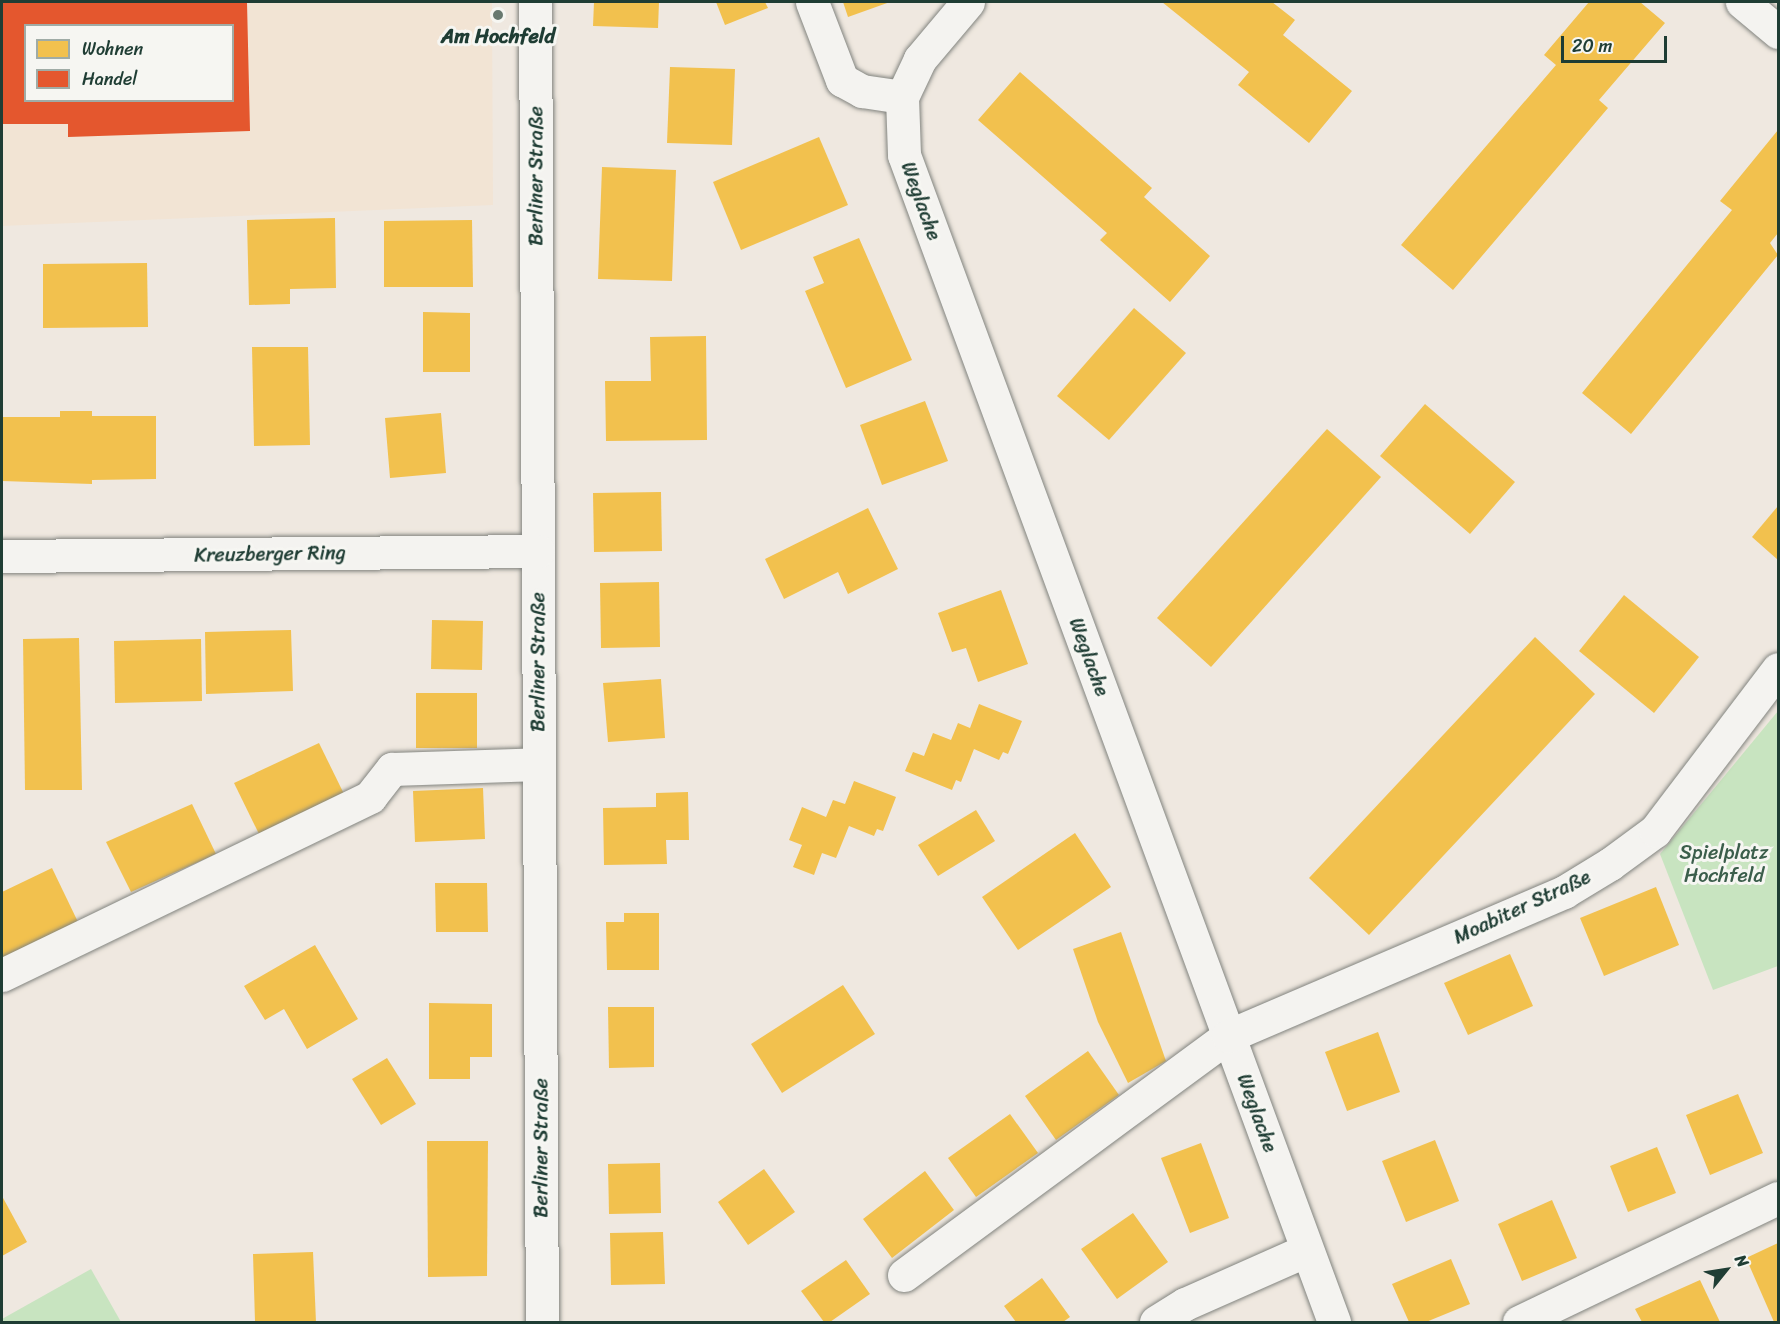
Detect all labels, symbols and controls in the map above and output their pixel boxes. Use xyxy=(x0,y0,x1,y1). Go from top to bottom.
marker: Am Hochfeld xyxy=(491,8,505,22)
legend xyxy=(24,24,234,102)
place label: Am Hochfeld xyxy=(441,24,555,48)
scale bar xyxy=(1564,24,1670,62)
text: 20 m xyxy=(1572,30,1612,62)
text: Wohnen xyxy=(82,33,143,65)
text: Handel xyxy=(82,63,137,95)
street label: Berliner Straße xyxy=(524,106,548,246)
street label: Weglache xyxy=(896,159,946,243)
street label: Kreuzberger Ring xyxy=(194,541,346,567)
street label: Berliner Straße xyxy=(526,592,550,732)
street label: Weglache xyxy=(1064,615,1114,699)
park label: Spielplatz Hochfeld xyxy=(1679,840,1769,887)
street label: Moabiter Straße xyxy=(1449,865,1595,949)
street label: Weglache xyxy=(1232,1071,1282,1155)
street label: Berliner Straße xyxy=(529,1078,553,1218)
north arrow xyxy=(1696,1240,1756,1300)
text: N xyxy=(1727,1249,1757,1273)

